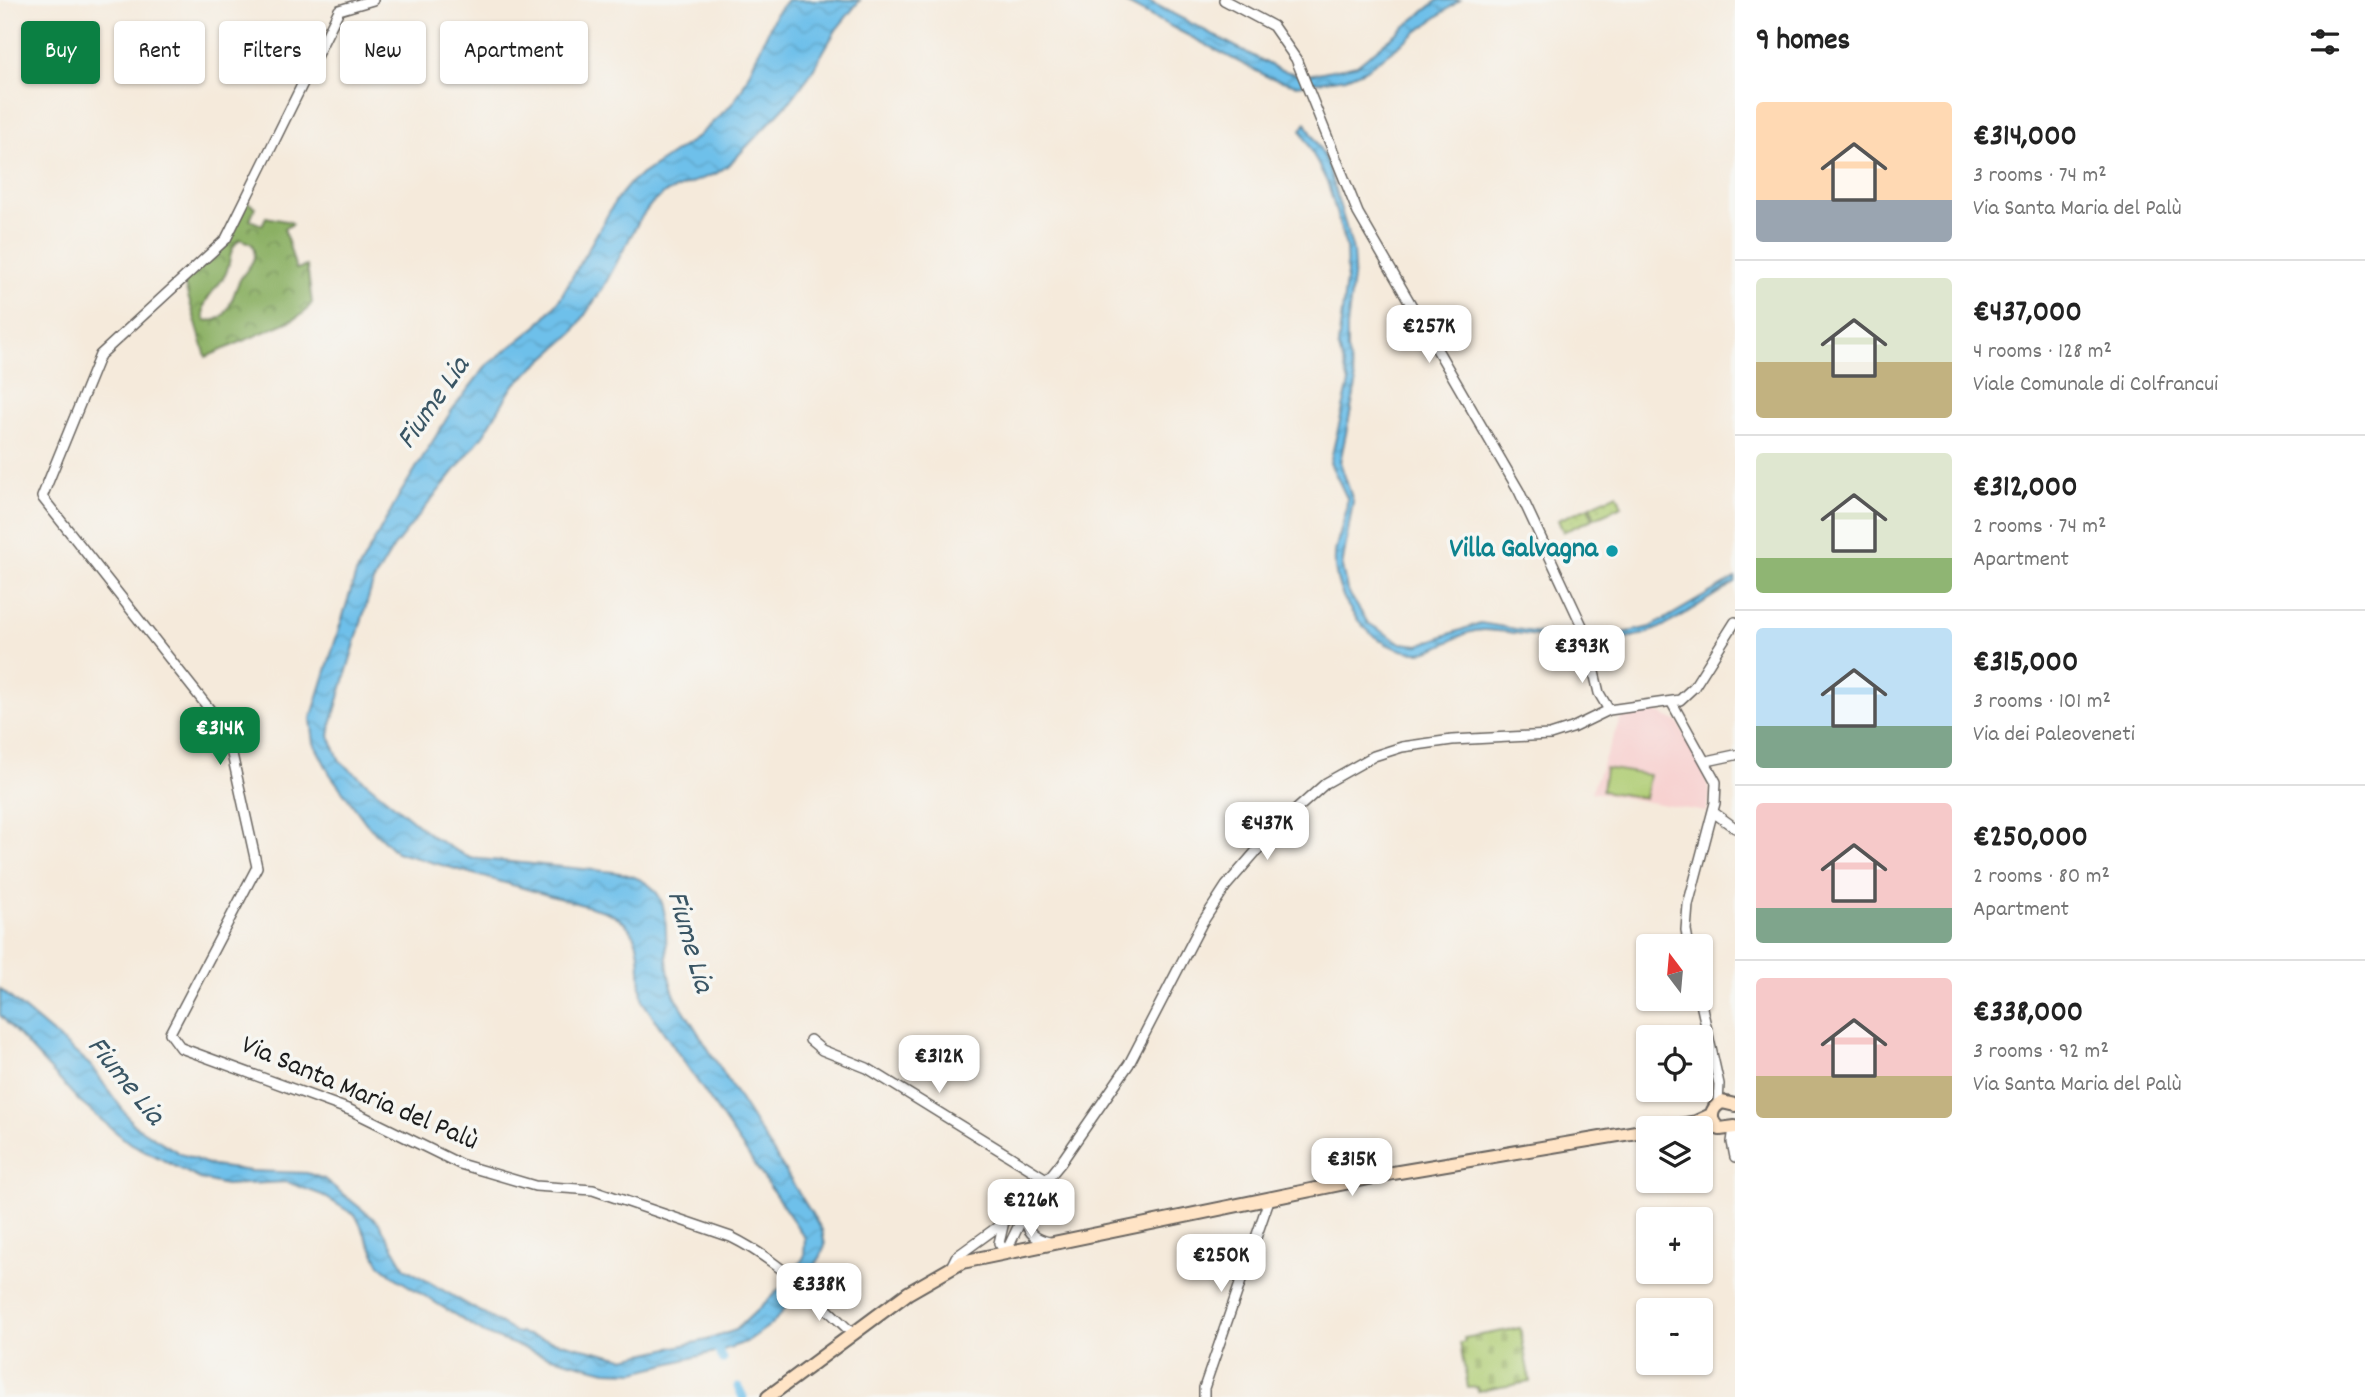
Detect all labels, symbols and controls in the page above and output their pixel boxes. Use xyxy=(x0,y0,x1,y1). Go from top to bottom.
chip: Buy xyxy=(21,21,100,84)
chip: Rent xyxy=(114,21,205,84)
chip: Filters xyxy=(219,21,326,84)
chip: New xyxy=(340,21,426,84)
chip: Apartment xyxy=(440,21,588,84)
text: 9 homes xyxy=(1756,21,1850,64)
icon: filters xyxy=(2306,23,2344,61)
text: €314,000 xyxy=(1973,117,2077,160)
icon: home xyxy=(1812,130,1896,214)
text: 3 rooms · 74 m² xyxy=(1973,160,2107,193)
text: Via Santa Maria del Palù xyxy=(1973,193,2182,226)
text: €437,000 xyxy=(1973,293,2082,336)
pin: €257K xyxy=(1380,306,1478,365)
icon: home xyxy=(1812,306,1896,390)
text: €257K xyxy=(1403,311,1455,344)
text: 4 rooms · 128 m² xyxy=(1973,336,2112,369)
water label: Fiume Lia xyxy=(387,347,484,459)
text: Viale Comunale di Colfrancui xyxy=(1973,369,2218,402)
text: €312,000 xyxy=(1973,468,2078,511)
icon: home xyxy=(1812,481,1896,565)
text: 2 rooms · 74 m² xyxy=(1973,511,2106,544)
place label: Villa Galvagna xyxy=(1449,531,1599,571)
marker: Villa Galvagna xyxy=(1604,543,1620,559)
text: Apartment xyxy=(1973,544,2069,577)
pin: €393K xyxy=(1533,626,1631,685)
text: €393K xyxy=(1555,631,1609,664)
text: €315,000 xyxy=(1973,643,2078,686)
icon: home xyxy=(1812,656,1896,740)
text: 3 rooms · 101 m² xyxy=(1973,686,2111,719)
pin: €314K xyxy=(171,708,269,767)
text: €314K xyxy=(196,713,244,746)
text: Via dei Paleoveneti xyxy=(1973,719,2135,752)
pin: €437K xyxy=(1218,802,1316,862)
text: €437K xyxy=(1241,808,1293,841)
text: €250,000 xyxy=(1973,818,2088,861)
icon: home xyxy=(1812,831,1896,915)
text: 2 rooms · 80 m² xyxy=(1973,861,2110,894)
water label: Fiume Lia xyxy=(653,886,724,1000)
text: Apartment xyxy=(1973,894,2069,927)
north arrow xyxy=(1636,934,1713,1012)
map controls xyxy=(1636,934,1713,1375)
text: €338,000 xyxy=(1973,993,2083,1036)
icon: home xyxy=(1812,1006,1896,1090)
button: locate xyxy=(1636,1025,1713,1102)
street label: Via Santa Maria del Palù xyxy=(234,1027,484,1163)
water label: Fiume Lia xyxy=(74,1028,175,1138)
pin: €312K xyxy=(890,1036,988,1095)
text: 3 rooms · 92 m² xyxy=(1973,1036,2109,1069)
text: €312K xyxy=(915,1041,963,1074)
text: Via Santa Maria del Palù xyxy=(1973,1069,2182,1102)
button: layers xyxy=(1636,1116,1713,1193)
pin: €315K xyxy=(1303,1138,1401,1198)
text: €315K xyxy=(1327,1144,1377,1177)
pin: €226K xyxy=(982,1180,1080,1239)
text: €226K xyxy=(1004,1185,1058,1218)
button: + xyxy=(1636,1207,1713,1284)
pin: €250K xyxy=(1172,1234,1270,1294)
text: €250K xyxy=(1193,1240,1249,1273)
pin: €338K xyxy=(770,1264,868,1323)
text: €338K xyxy=(792,1269,846,1302)
button: − xyxy=(1636,1298,1713,1375)

